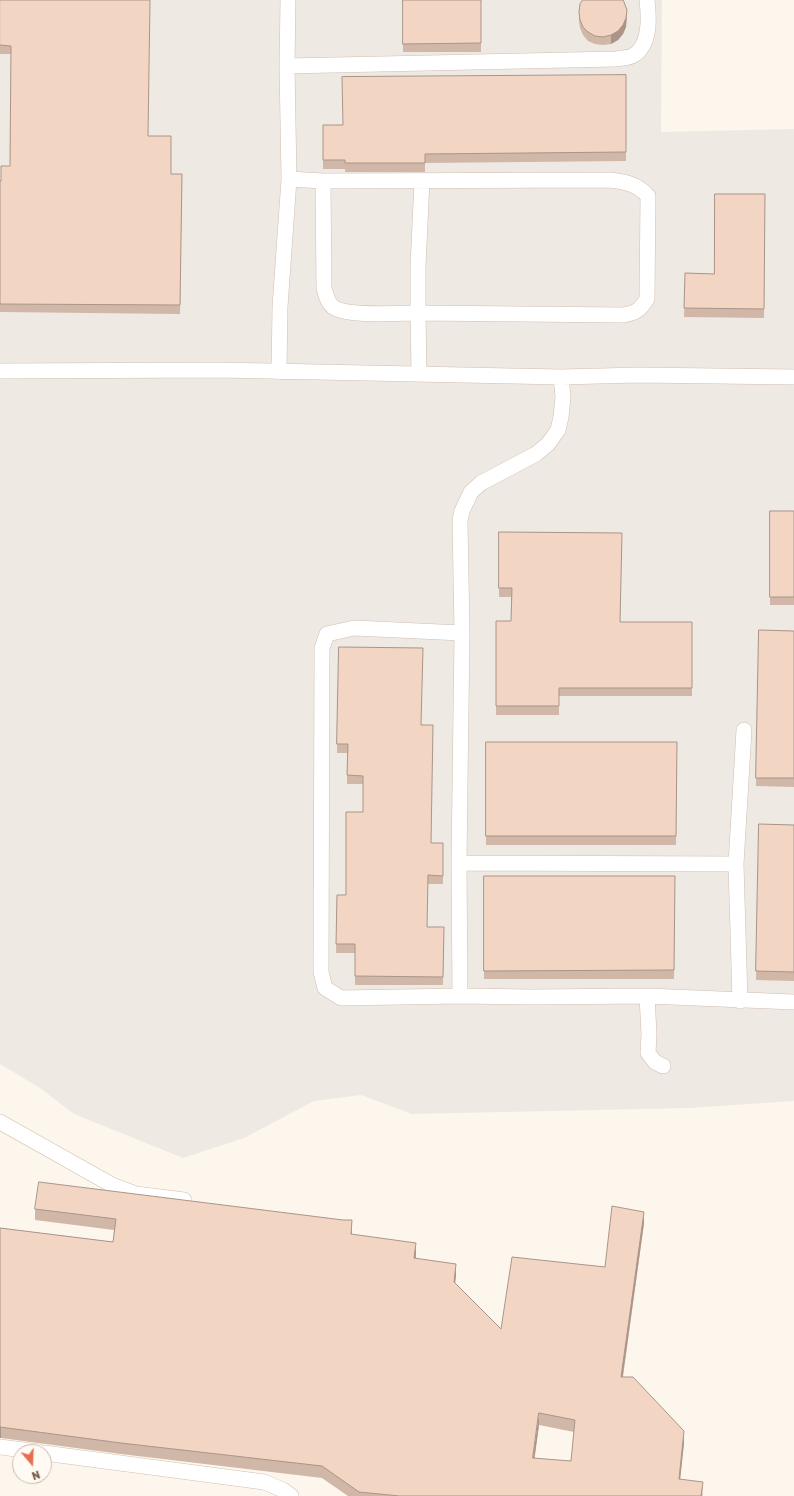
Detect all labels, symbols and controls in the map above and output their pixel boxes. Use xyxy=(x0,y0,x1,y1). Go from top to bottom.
north arrow xyxy=(12,1444,52,1484)
text: N xyxy=(30,1467,42,1482)

